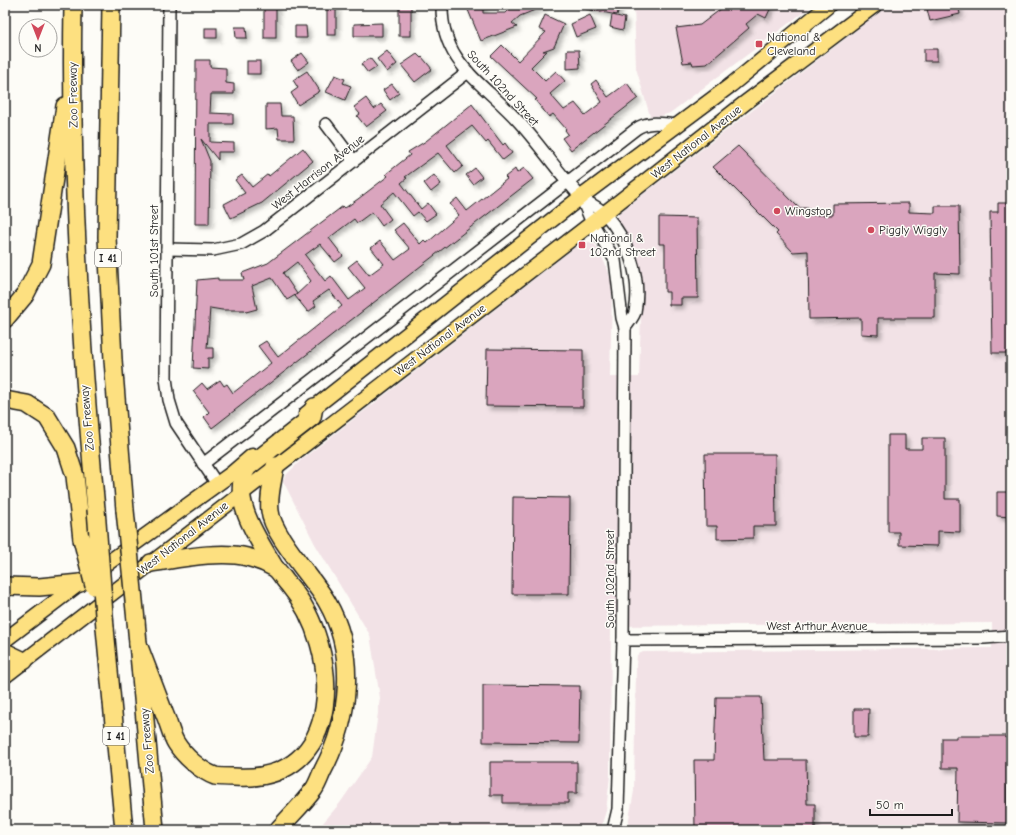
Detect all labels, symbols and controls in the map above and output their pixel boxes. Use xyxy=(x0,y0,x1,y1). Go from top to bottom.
north arrow xyxy=(18,18,58,58)
place label: National & Cleveland xyxy=(767,30,821,58)
marker: National & Cleveland xyxy=(754,39,764,49)
text: N xyxy=(34,41,42,54)
street label: South 102nd Street xyxy=(464,47,542,129)
street label: Zoo Freeway xyxy=(65,61,81,128)
street label: West National Avenue xyxy=(648,102,744,182)
street label: West Harrison Avenue xyxy=(269,131,367,213)
street label: South 101st Street xyxy=(147,204,161,297)
place label: Wingstop xyxy=(785,204,832,218)
marker: Wingstop xyxy=(772,206,782,216)
place label: Piggly Wiggly xyxy=(879,223,948,237)
marker: Piggly Wiggly xyxy=(866,225,876,235)
place label: National & 102nd Street xyxy=(590,231,656,259)
marker: National & 102nd Street xyxy=(577,240,587,250)
road number: I 41 xyxy=(95,249,121,267)
street label: West National Avenue xyxy=(392,301,488,379)
street label: Zoo Freeway xyxy=(77,384,97,451)
street label: West National Avenue xyxy=(135,498,231,578)
street label: South 102nd Street xyxy=(603,529,617,628)
street label: West Arthur Avenue xyxy=(766,619,868,633)
street label: Zoo Freeway xyxy=(137,707,157,774)
road number: I 41 xyxy=(103,727,129,745)
scale bar xyxy=(870,791,952,817)
text: 50 m xyxy=(876,798,904,812)

